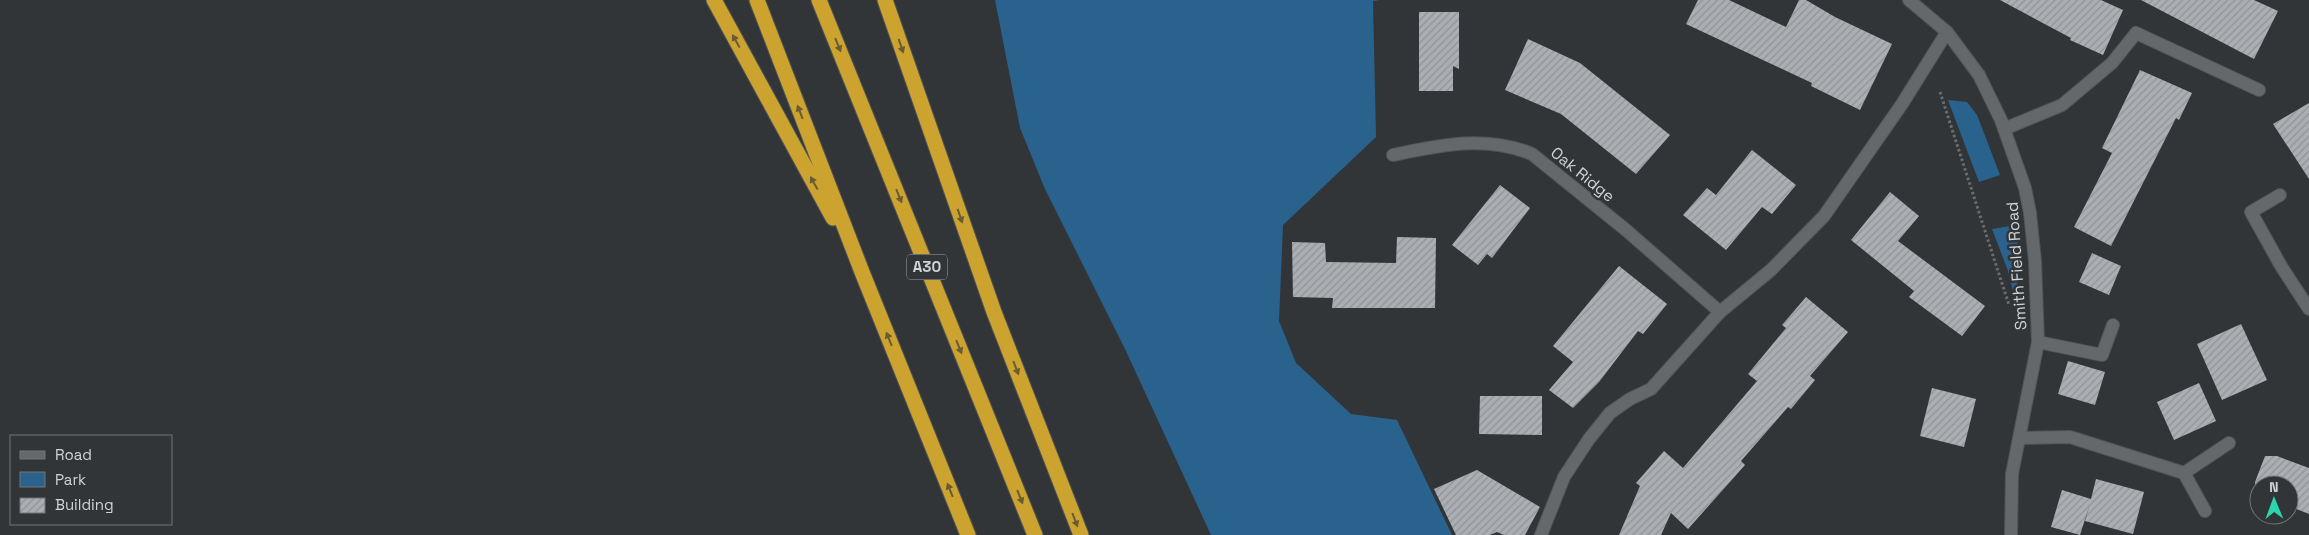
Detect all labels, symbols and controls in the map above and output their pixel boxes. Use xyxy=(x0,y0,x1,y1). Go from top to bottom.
one-way arrow xyxy=(732,33,740,48)
one-way arrow xyxy=(834,38,842,52)
one-way arrow xyxy=(897,39,905,54)
one-way arrow xyxy=(796,105,803,120)
street label: Oak Ridge xyxy=(1546,142,1619,207)
one-way arrow xyxy=(810,176,818,191)
one-way arrow xyxy=(895,189,903,203)
street label: Smith Field Road xyxy=(2002,201,2031,331)
one-way arrow xyxy=(957,209,965,224)
road number: A30 xyxy=(907,254,947,280)
one-way arrow xyxy=(885,332,893,346)
one-way arrow xyxy=(956,339,964,354)
one-way arrow xyxy=(1013,361,1020,376)
legend xyxy=(10,435,172,525)
text: Road xyxy=(55,445,92,464)
text: Park xyxy=(55,470,86,489)
north arrow xyxy=(2249,475,2299,525)
text: N xyxy=(2269,478,2279,496)
one-way arrow xyxy=(946,482,954,497)
one-way arrow xyxy=(1016,490,1024,505)
text: Building xyxy=(55,495,114,514)
one-way arrow xyxy=(1071,513,1079,528)

